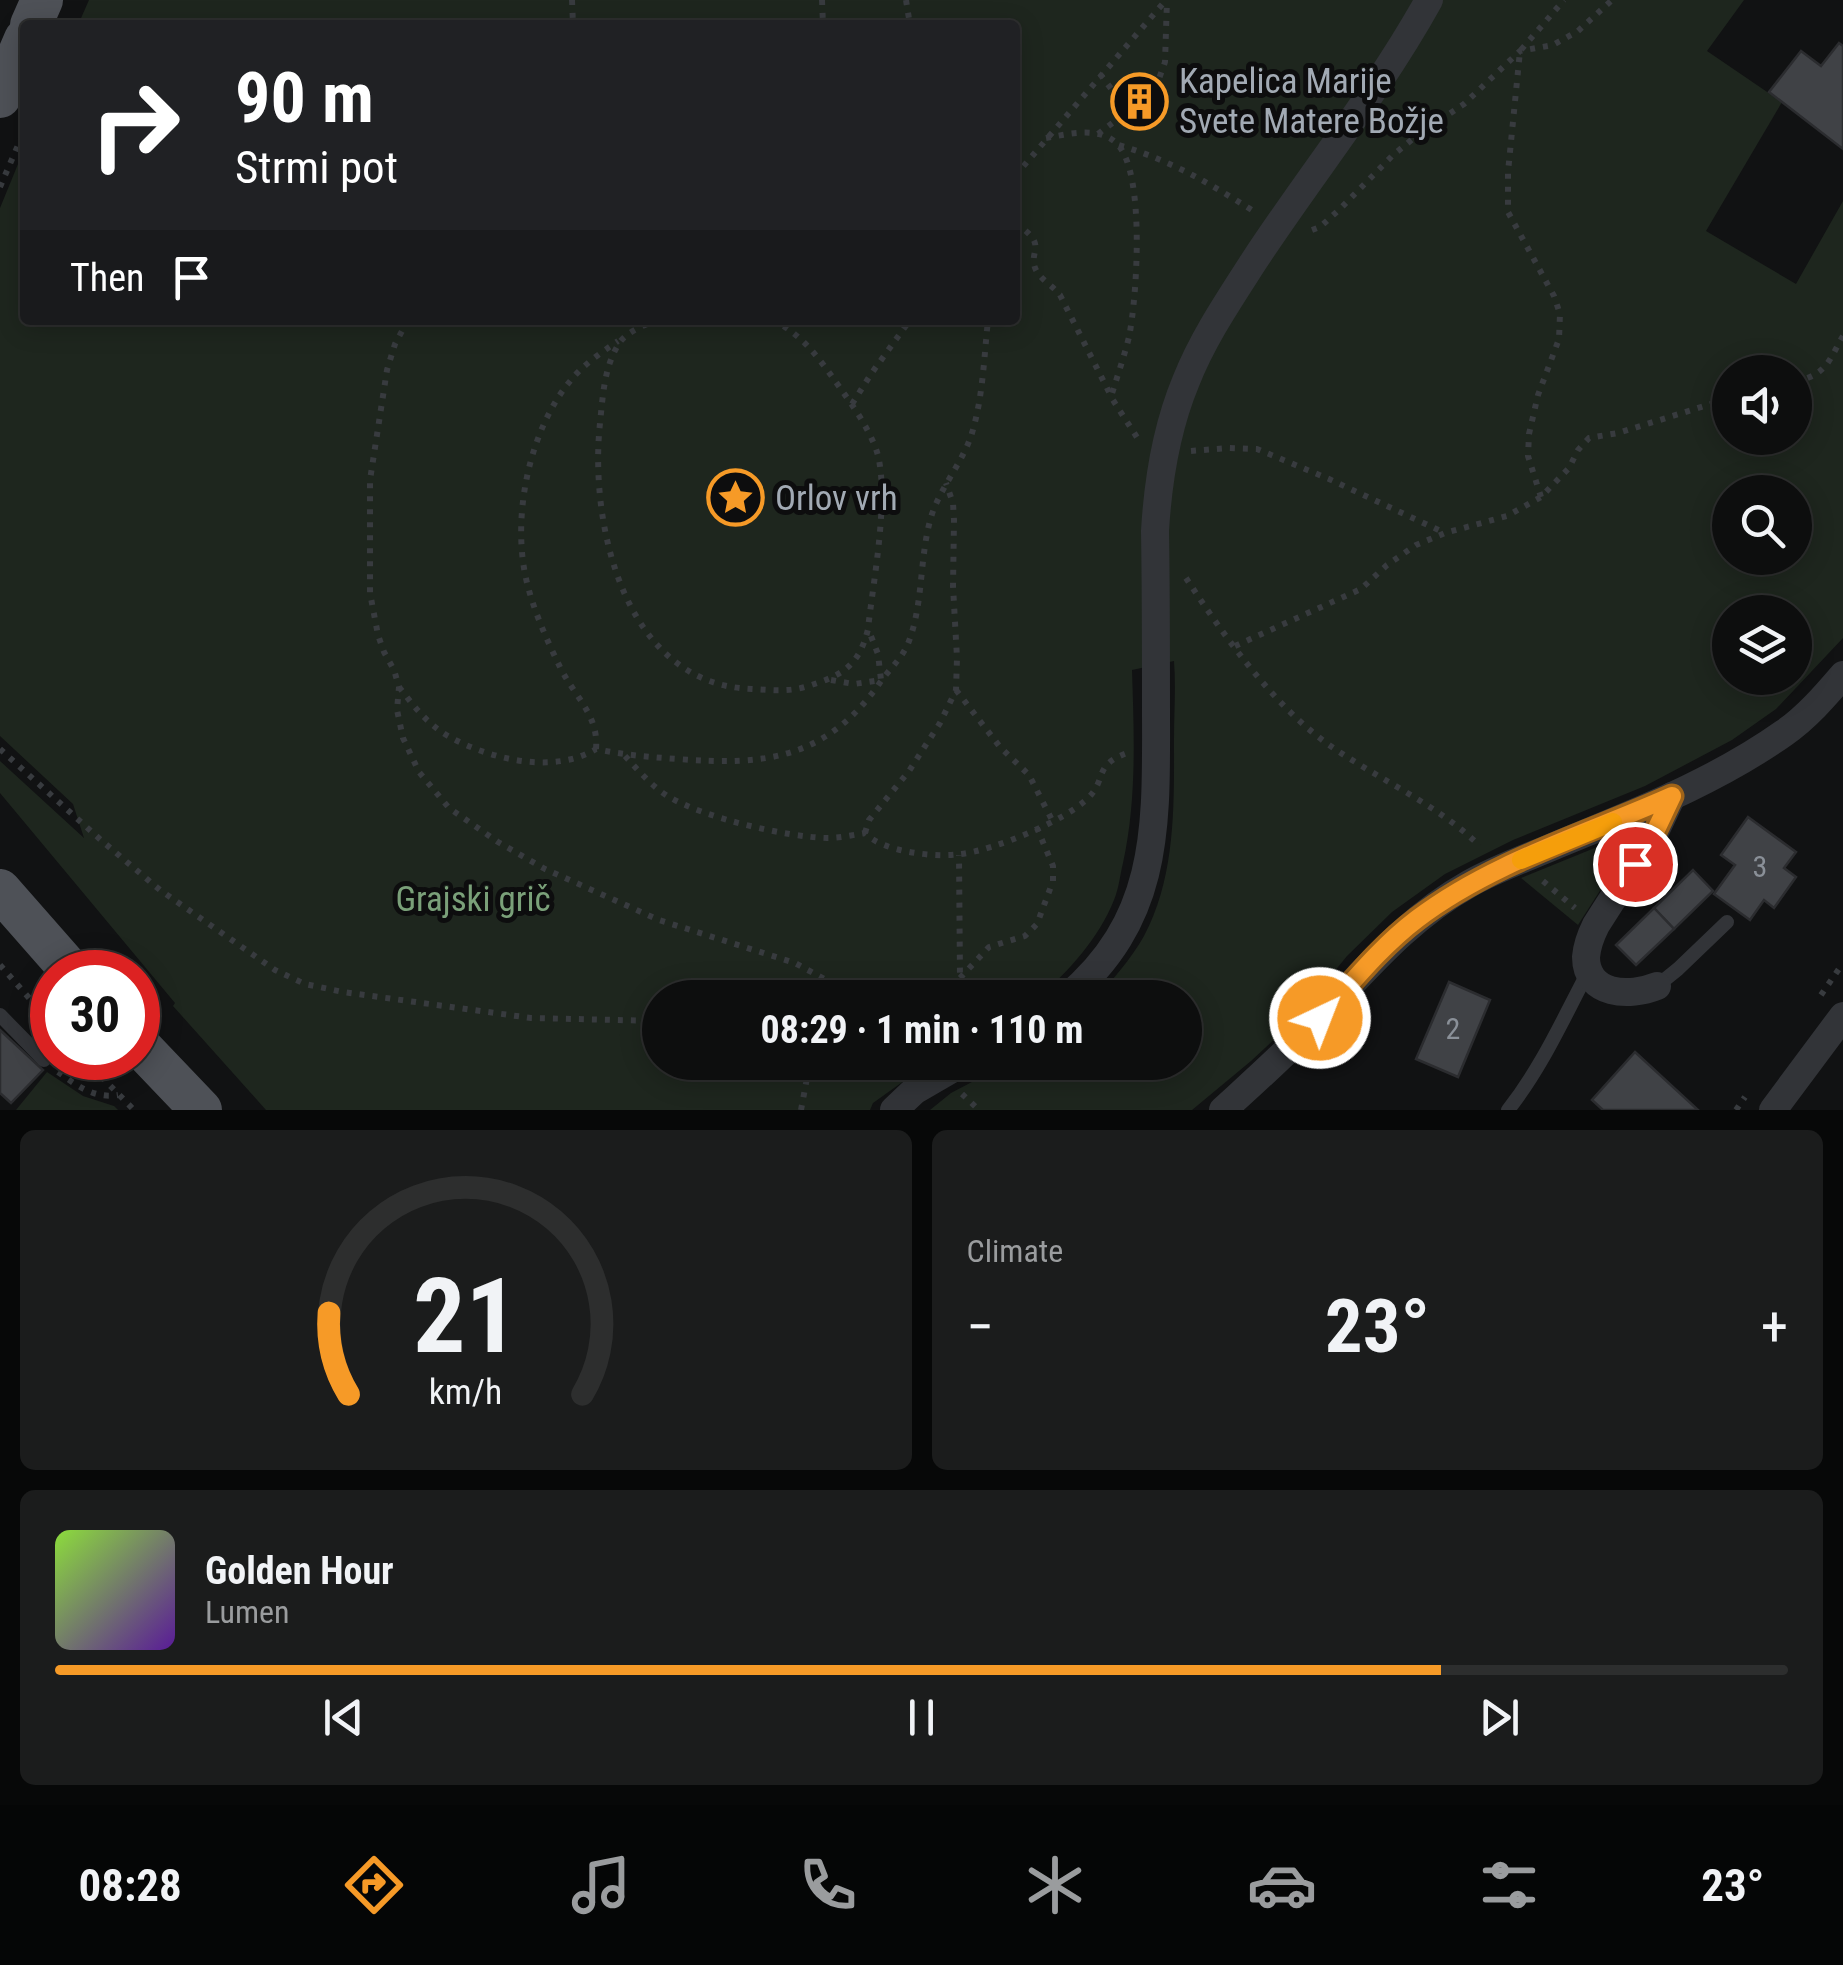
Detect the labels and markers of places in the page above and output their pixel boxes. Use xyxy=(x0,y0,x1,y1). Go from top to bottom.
place label: Kapelica Marije Svete Matere Božje xyxy=(1179,61,1444,142)
building icon: Kapelica Marije Svete Matere Božje xyxy=(1110,71,1170,131)
place icon: Orlov vrh xyxy=(706,468,766,528)
place label: Orlov vrh xyxy=(775,478,898,519)
pin xyxy=(1593,822,1678,907)

